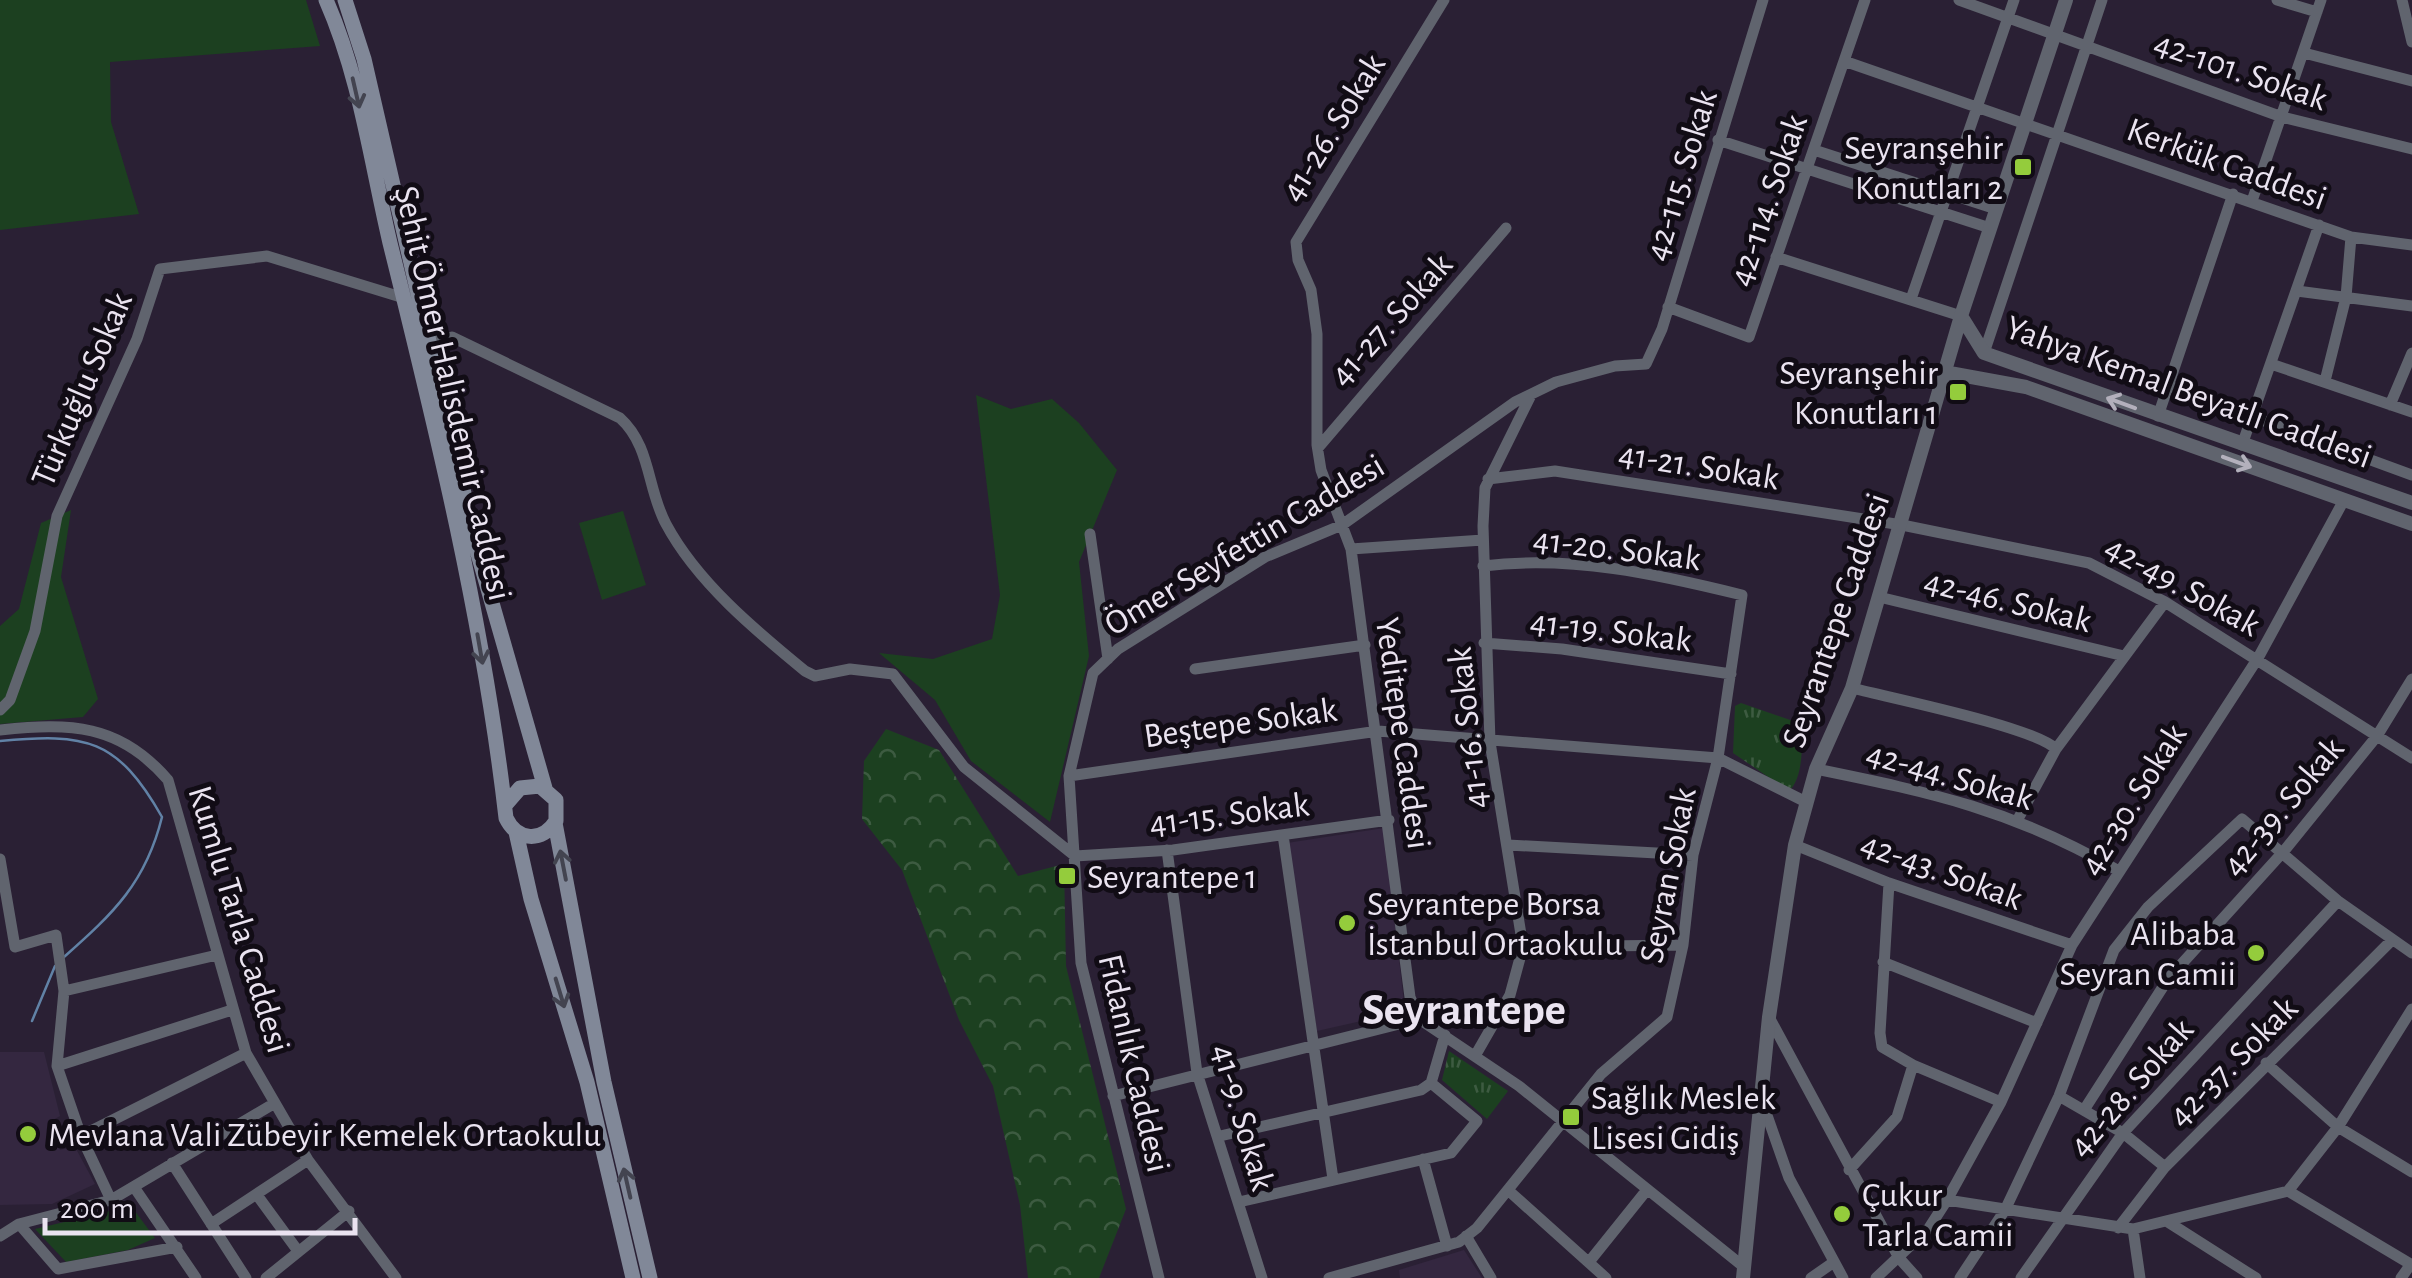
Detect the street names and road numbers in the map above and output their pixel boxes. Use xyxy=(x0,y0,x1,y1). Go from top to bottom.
street label: 42-101. Sokak xyxy=(2150,26,2331,117)
street label: 41-26. Sokak xyxy=(1274,48,1392,208)
street label: 42-115. Sokak xyxy=(1639,86,1724,265)
street label: 42-114. Sokak xyxy=(1723,110,1814,291)
street label: Kerkük Caddesi xyxy=(2122,112,2331,217)
street label: Şehit Ömer Halisdemir Caddesi xyxy=(388,182,518,604)
street label: 41-27. Sokak xyxy=(1323,247,1459,393)
street label: Türkuğlu Sokak xyxy=(26,287,139,492)
street label: Yahya Kemal Beyatlı Caddesi xyxy=(2001,310,2376,475)
street label: 41-21. Sokak xyxy=(1616,437,1781,496)
street label: Ömer Seyfettin Caddesi xyxy=(1098,447,1391,642)
street label: Seyrantepe Caddesi xyxy=(1777,489,1896,752)
street label: 41-20. Sokak xyxy=(1531,522,1702,577)
street label: 42-49. Sokak xyxy=(2099,530,2266,643)
street label: 42-46. Sokak xyxy=(1920,564,2095,639)
street label: 41-19. Sokak xyxy=(1528,604,1694,659)
street label: Yeditepe Caddesi xyxy=(1369,615,1436,851)
street label: 41-16. Sokak xyxy=(1443,645,1494,810)
street label: Beştepe Sokak xyxy=(1141,693,1339,754)
street label: 42-30. Sokak xyxy=(2073,718,2193,881)
street label: 42-39. Sokak xyxy=(2216,731,2351,883)
street label: 42-44. Sokak xyxy=(1862,736,2037,817)
street label: Kumlu Tarla Caddesi xyxy=(181,782,296,1057)
street label: Seyran Sokak xyxy=(1634,785,1703,966)
street label: 41-15. Sokak xyxy=(1147,787,1311,842)
street label: 42-43. Sokak xyxy=(1856,826,2027,917)
street label: Fidanlık Caddesi xyxy=(1091,951,1176,1176)
street label: 42-37. Sokak xyxy=(2162,991,2304,1133)
street label: 42-28. Sokak xyxy=(2062,1012,2200,1164)
street label: 41-9. Sokak xyxy=(1205,1040,1280,1194)

